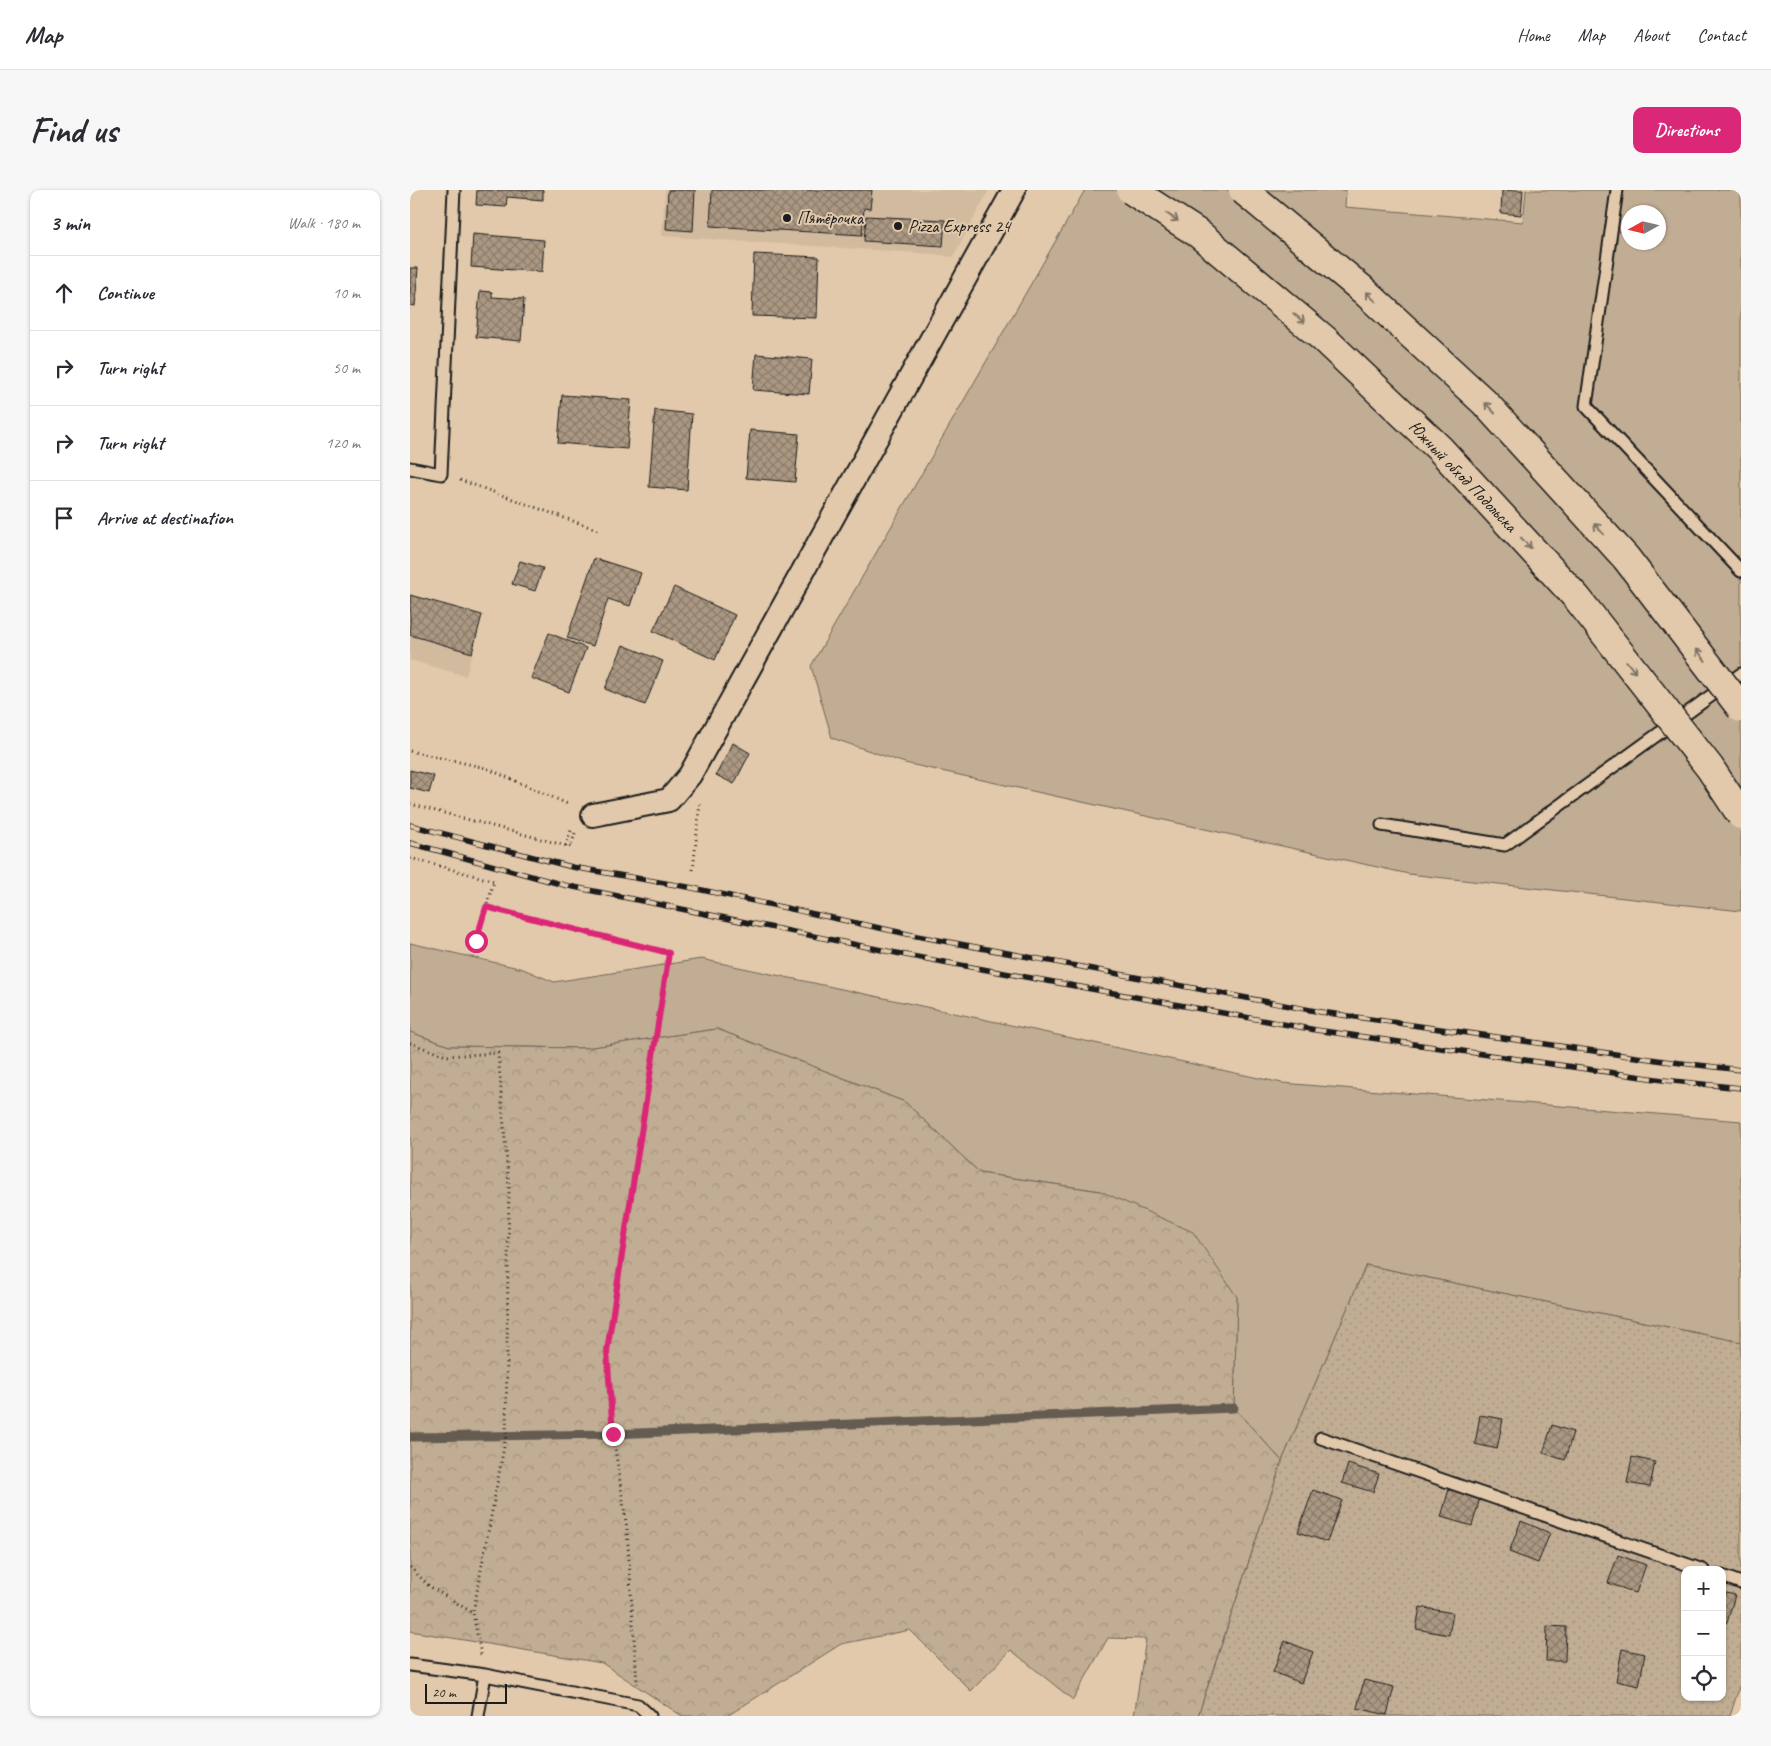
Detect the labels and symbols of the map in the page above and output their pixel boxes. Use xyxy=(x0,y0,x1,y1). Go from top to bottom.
north arrow xyxy=(1621,205,1666,250)
place label: Пятёрочка xyxy=(797,207,865,229)
marker: Пятёрочка xyxy=(781,212,793,224)
one-way arrow xyxy=(1164,212,1178,222)
place label: Pizza Express 24 xyxy=(908,215,1012,237)
marker: Pizza Express 24 xyxy=(892,220,904,232)
one-way arrow xyxy=(1365,291,1378,303)
one-way arrow xyxy=(1292,312,1305,323)
one-way arrow xyxy=(1484,401,1496,414)
street label: Южный обход Подольска xyxy=(1404,416,1523,538)
one-way arrow xyxy=(1593,522,1605,535)
one-way arrow xyxy=(1520,536,1532,549)
one-way arrow xyxy=(1695,649,1706,662)
one-way arrow xyxy=(1625,660,1636,673)
route start xyxy=(465,930,488,953)
route end xyxy=(602,1423,625,1446)
scale bar xyxy=(425,1681,508,1704)

